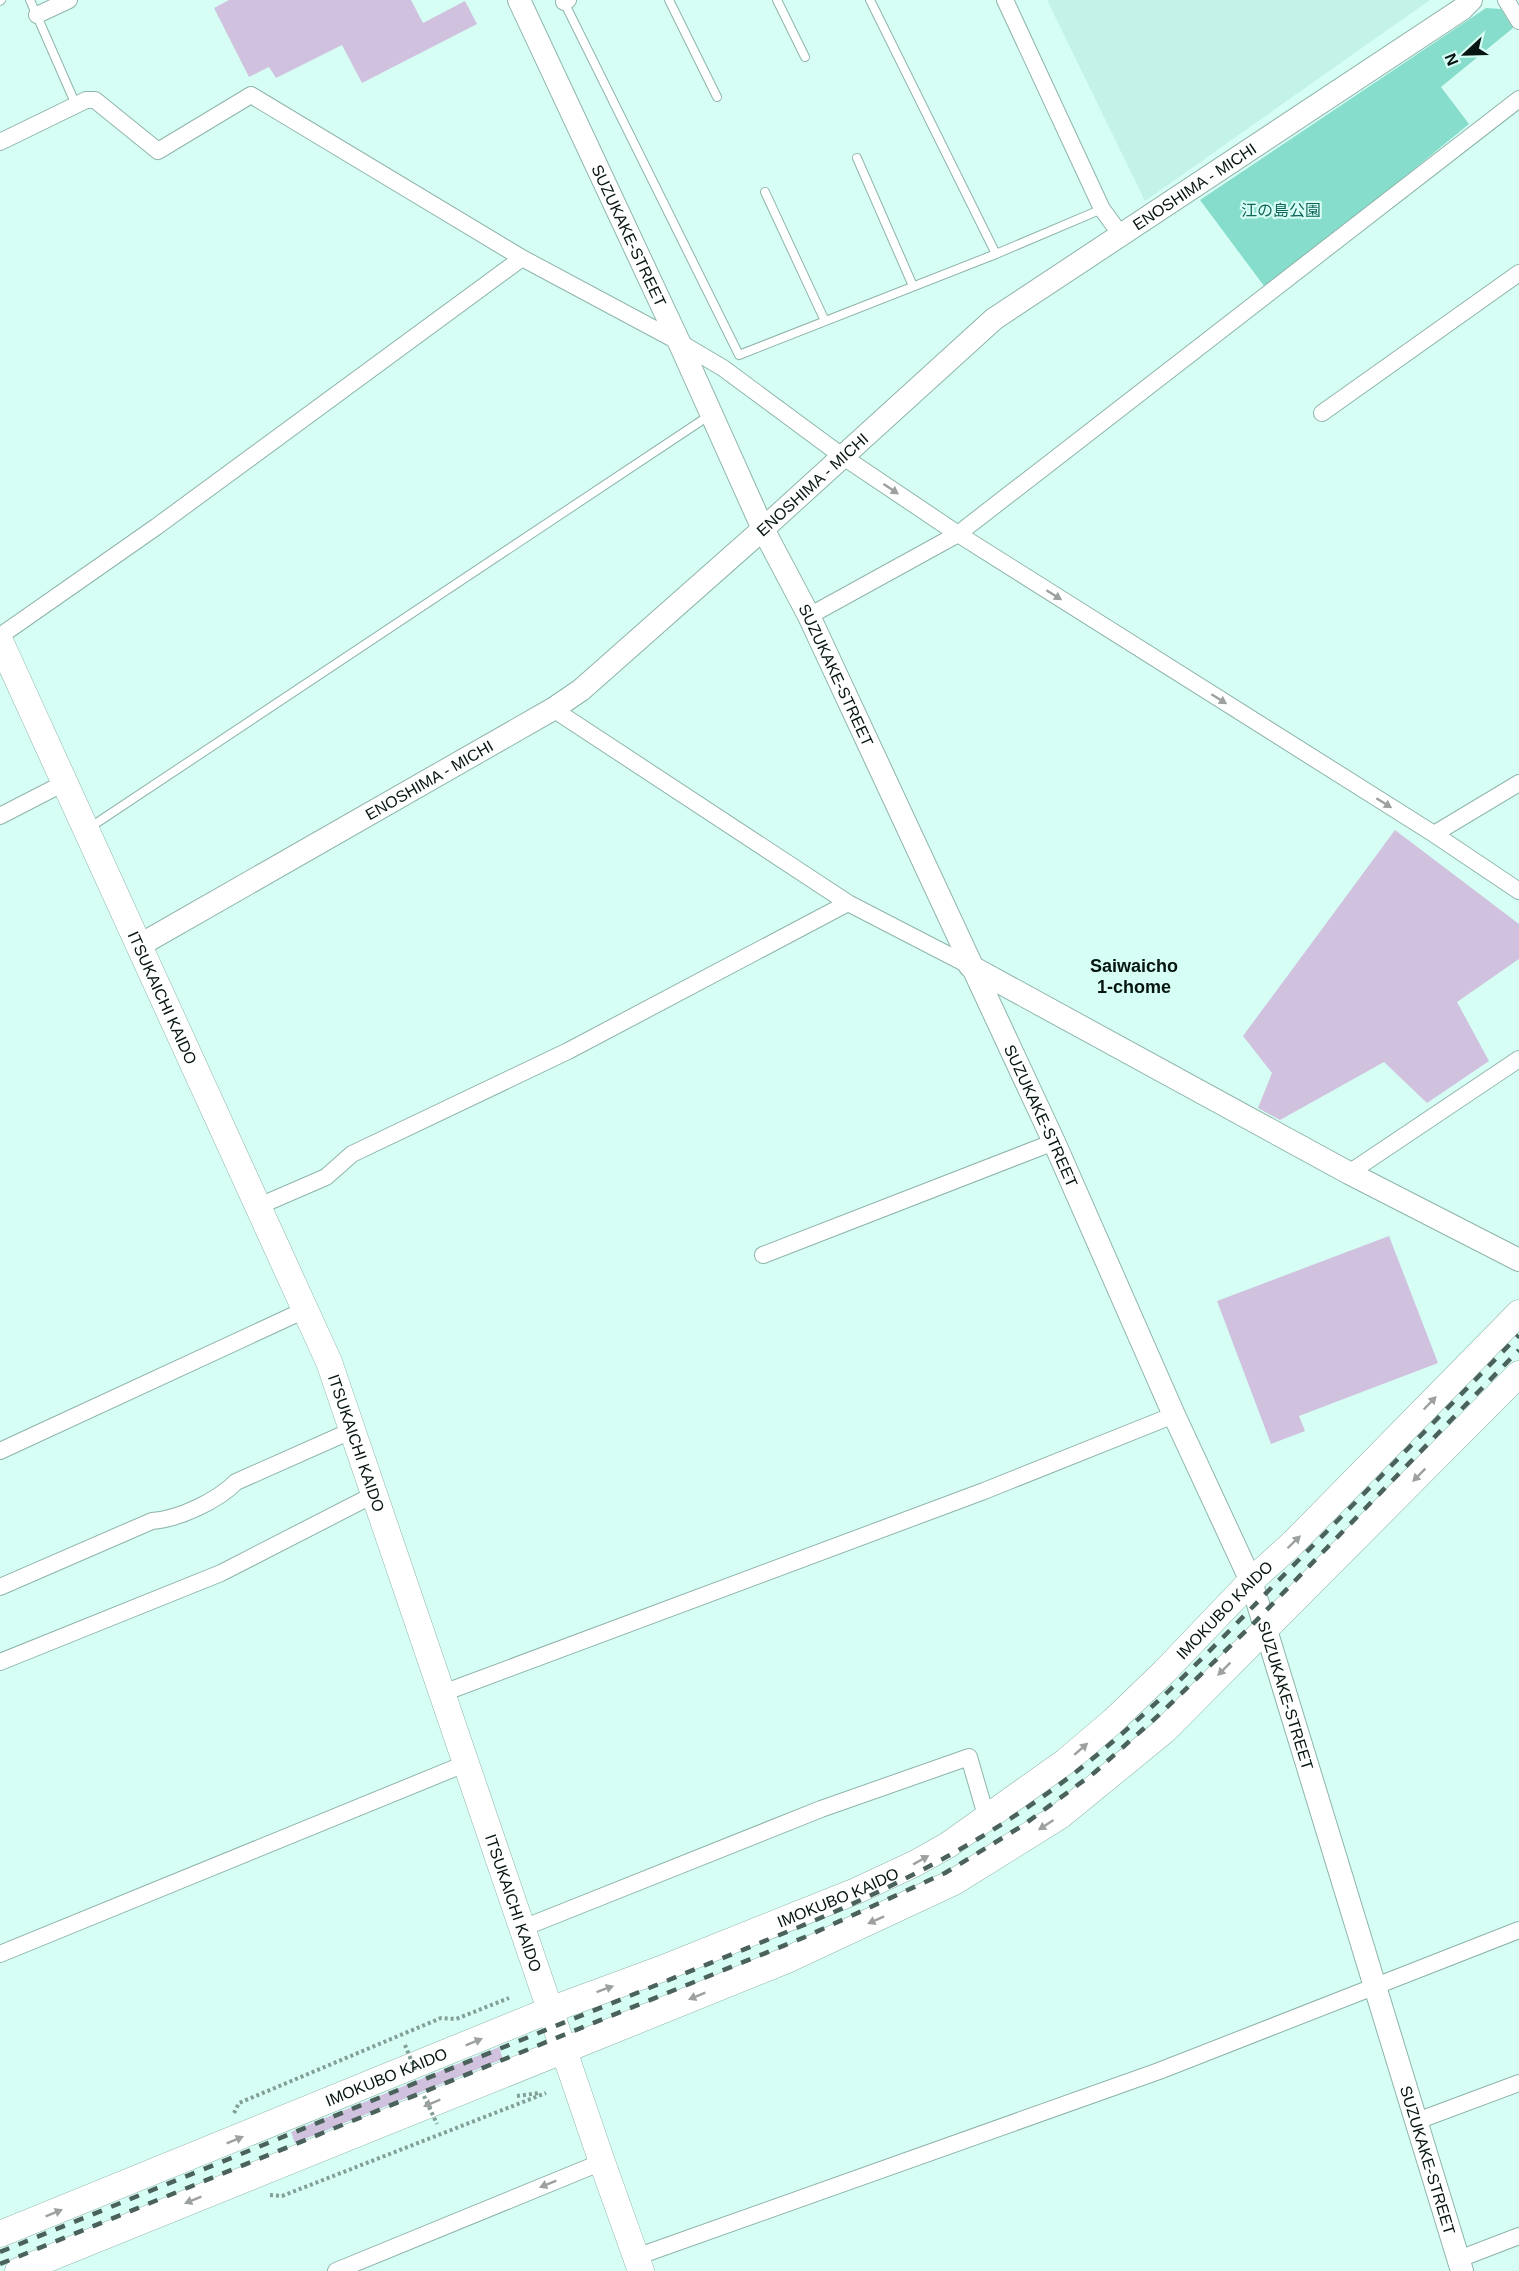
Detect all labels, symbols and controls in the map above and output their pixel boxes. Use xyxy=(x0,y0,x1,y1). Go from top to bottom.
north arrow xyxy=(1435,24,1495,84)
text: N xyxy=(1442,51,1462,68)
street label: ENOSHIMA - MICHI xyxy=(1130,139,1259,233)
street label: SUZUKAKE-STREET xyxy=(589,162,670,309)
park label: 江の島公園 xyxy=(1241,202,1321,219)
street label: ENOSHIMA - MICHI xyxy=(753,430,871,539)
one-way arrow xyxy=(882,483,898,495)
one-way arrow xyxy=(1046,589,1062,600)
street label: SUZUKAKE-STREET xyxy=(796,601,877,749)
one-way arrow xyxy=(1211,693,1227,704)
street label: ENOSHIMA - MICHI xyxy=(362,737,496,823)
one-way arrow xyxy=(1376,797,1392,808)
street label: ITSUKAICHI KAIDO xyxy=(125,929,200,1067)
district label: Saiwaicho 1-chome xyxy=(1090,956,1178,997)
street label: SUZUKAKE-STREET xyxy=(1001,1042,1081,1190)
street label: ITSUKAICHI KAIDO xyxy=(325,1372,388,1514)
one-way arrow xyxy=(1423,1396,1437,1410)
one-way arrow xyxy=(1412,1468,1426,1482)
one-way arrow xyxy=(1286,1535,1301,1549)
street label: IMOKUBO KAIDO xyxy=(1173,1558,1276,1662)
street label: SUZUKAKE-STREET xyxy=(1255,1619,1317,1772)
one-way arrow xyxy=(1218,1662,1232,1676)
one-way arrow xyxy=(1073,1742,1089,1755)
one-way arrow xyxy=(1038,1819,1054,1830)
street label: ITSUKAICHI KAIDO xyxy=(482,1832,545,1974)
one-way arrow xyxy=(913,1855,930,1865)
street label: IMOKUBO KAIDO xyxy=(775,1864,901,1930)
one-way arrow xyxy=(867,1915,884,1924)
one-way arrow xyxy=(596,1984,614,1994)
one-way arrow xyxy=(687,1991,705,2001)
one-way arrow xyxy=(465,2037,483,2047)
street label: IMOKUBO KAIDO xyxy=(323,2044,450,2109)
street label: SUZUKAKE-STREET xyxy=(1397,2084,1459,2237)
one-way arrow xyxy=(422,2098,440,2108)
one-way arrow xyxy=(226,2135,244,2144)
one-way arrow xyxy=(538,2179,556,2189)
one-way arrow xyxy=(184,2196,202,2205)
one-way arrow xyxy=(46,2208,64,2218)

